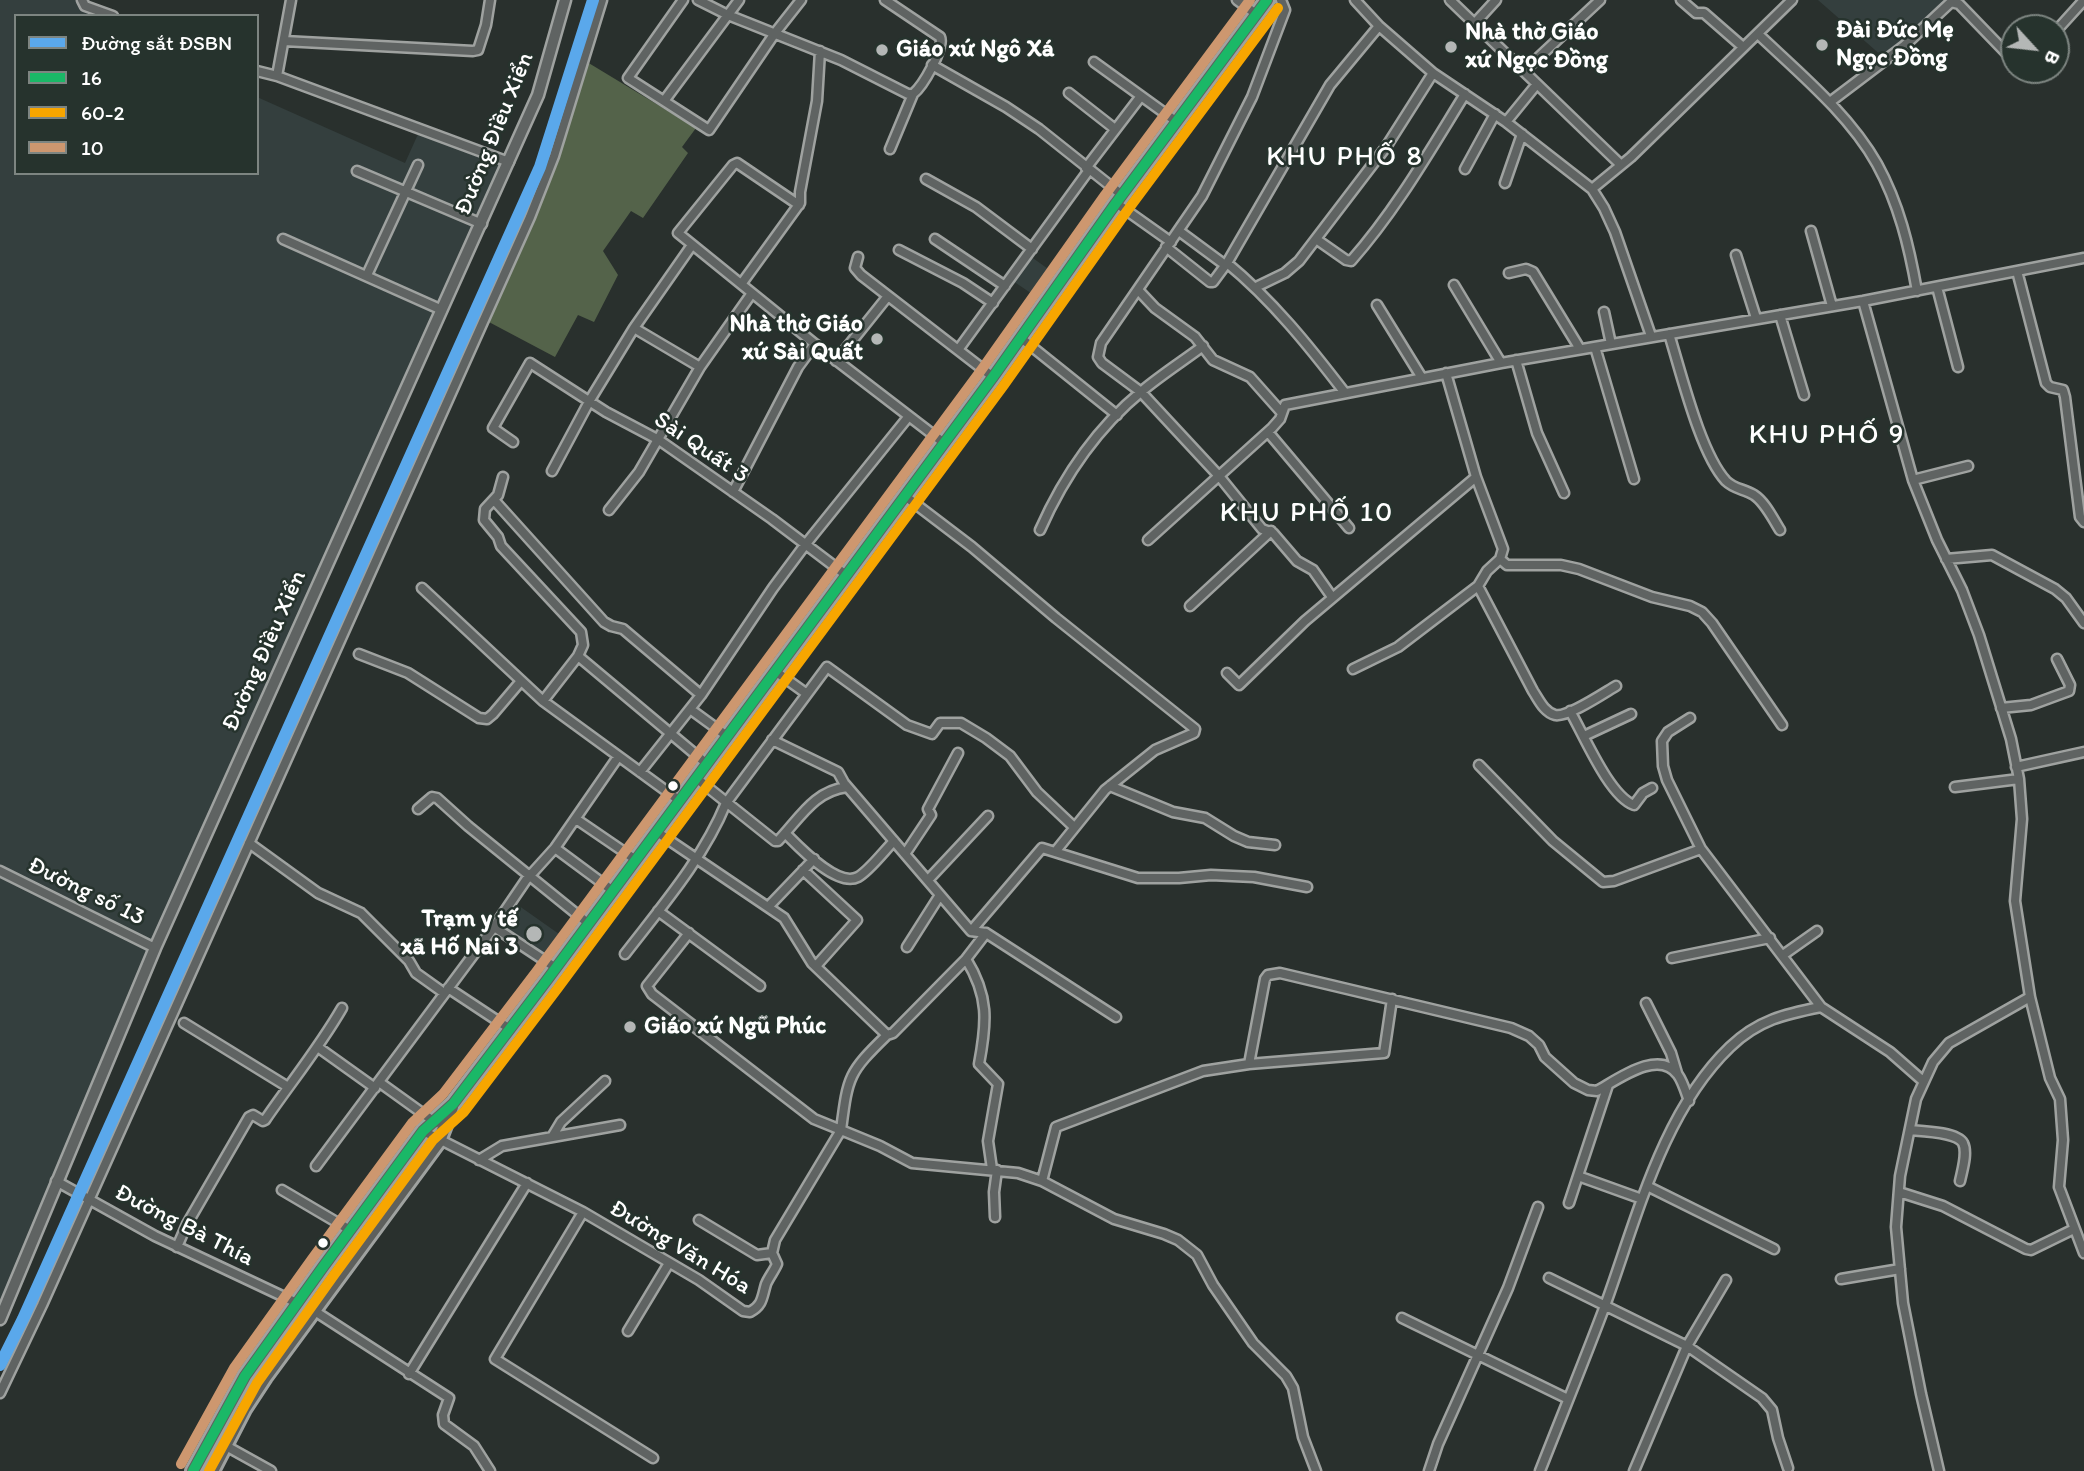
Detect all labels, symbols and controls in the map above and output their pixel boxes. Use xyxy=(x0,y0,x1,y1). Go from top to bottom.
legend xyxy=(14,14,259,175)
north arrow xyxy=(2000,14,2070,84)
place label: Đài Đức Mẹ Ngọc Đồng xyxy=(1836,17,1954,73)
place label: Nhà thờ Giáo xứ Ngọc Đồng xyxy=(1465,19,1608,75)
text: Đường sắt ĐSBN xyxy=(81,30,232,55)
place label: Giáo xứ Ngô Xá xyxy=(896,36,1054,64)
marker: Đài Đức Mẹ Ngọc Đồng xyxy=(1814,37,1830,53)
marker: Nhà thờ Giáo xứ Ngọc Đồng xyxy=(1443,39,1459,55)
marker: Giáo xứ Ngô Xá xyxy=(874,42,890,58)
text: B xyxy=(2039,47,2065,69)
street label: Đường Điều Xiển xyxy=(449,48,541,220)
text: 16 xyxy=(81,65,102,90)
text: 60-2 xyxy=(81,100,125,125)
text: 10 xyxy=(81,135,104,160)
district label: KHU PHỐ 8 xyxy=(1267,141,1423,175)
place label: Nhà thờ Giáo xứ Sài Quất xyxy=(730,311,863,367)
marker: Nhà thờ Giáo xứ Sài Quất xyxy=(869,331,885,347)
street label: Sài Quất 3 xyxy=(648,406,754,490)
district label: KHU PHỐ 9 xyxy=(1750,419,1904,453)
district label: KHU PHỐ 10 xyxy=(1221,497,1393,531)
street label: Đường Điều Xiển xyxy=(217,566,313,736)
unlabelled marker xyxy=(666,779,680,793)
street label: Đường số 13 xyxy=(23,851,149,933)
place label: Trạm y tế xã Hố Nai 3 xyxy=(401,906,518,962)
marker: Trạm y tế xã Hố Nai 3 xyxy=(524,924,544,944)
place label: Giáo xứ Ngũ Phúc xyxy=(644,1013,826,1041)
marker: Giáo xứ Ngũ Phúc xyxy=(622,1019,638,1035)
street label: Đường Bà Thía xyxy=(110,1179,258,1273)
street label: Đường Văn Hóa xyxy=(604,1194,756,1302)
unlabelled marker xyxy=(316,1236,330,1250)

